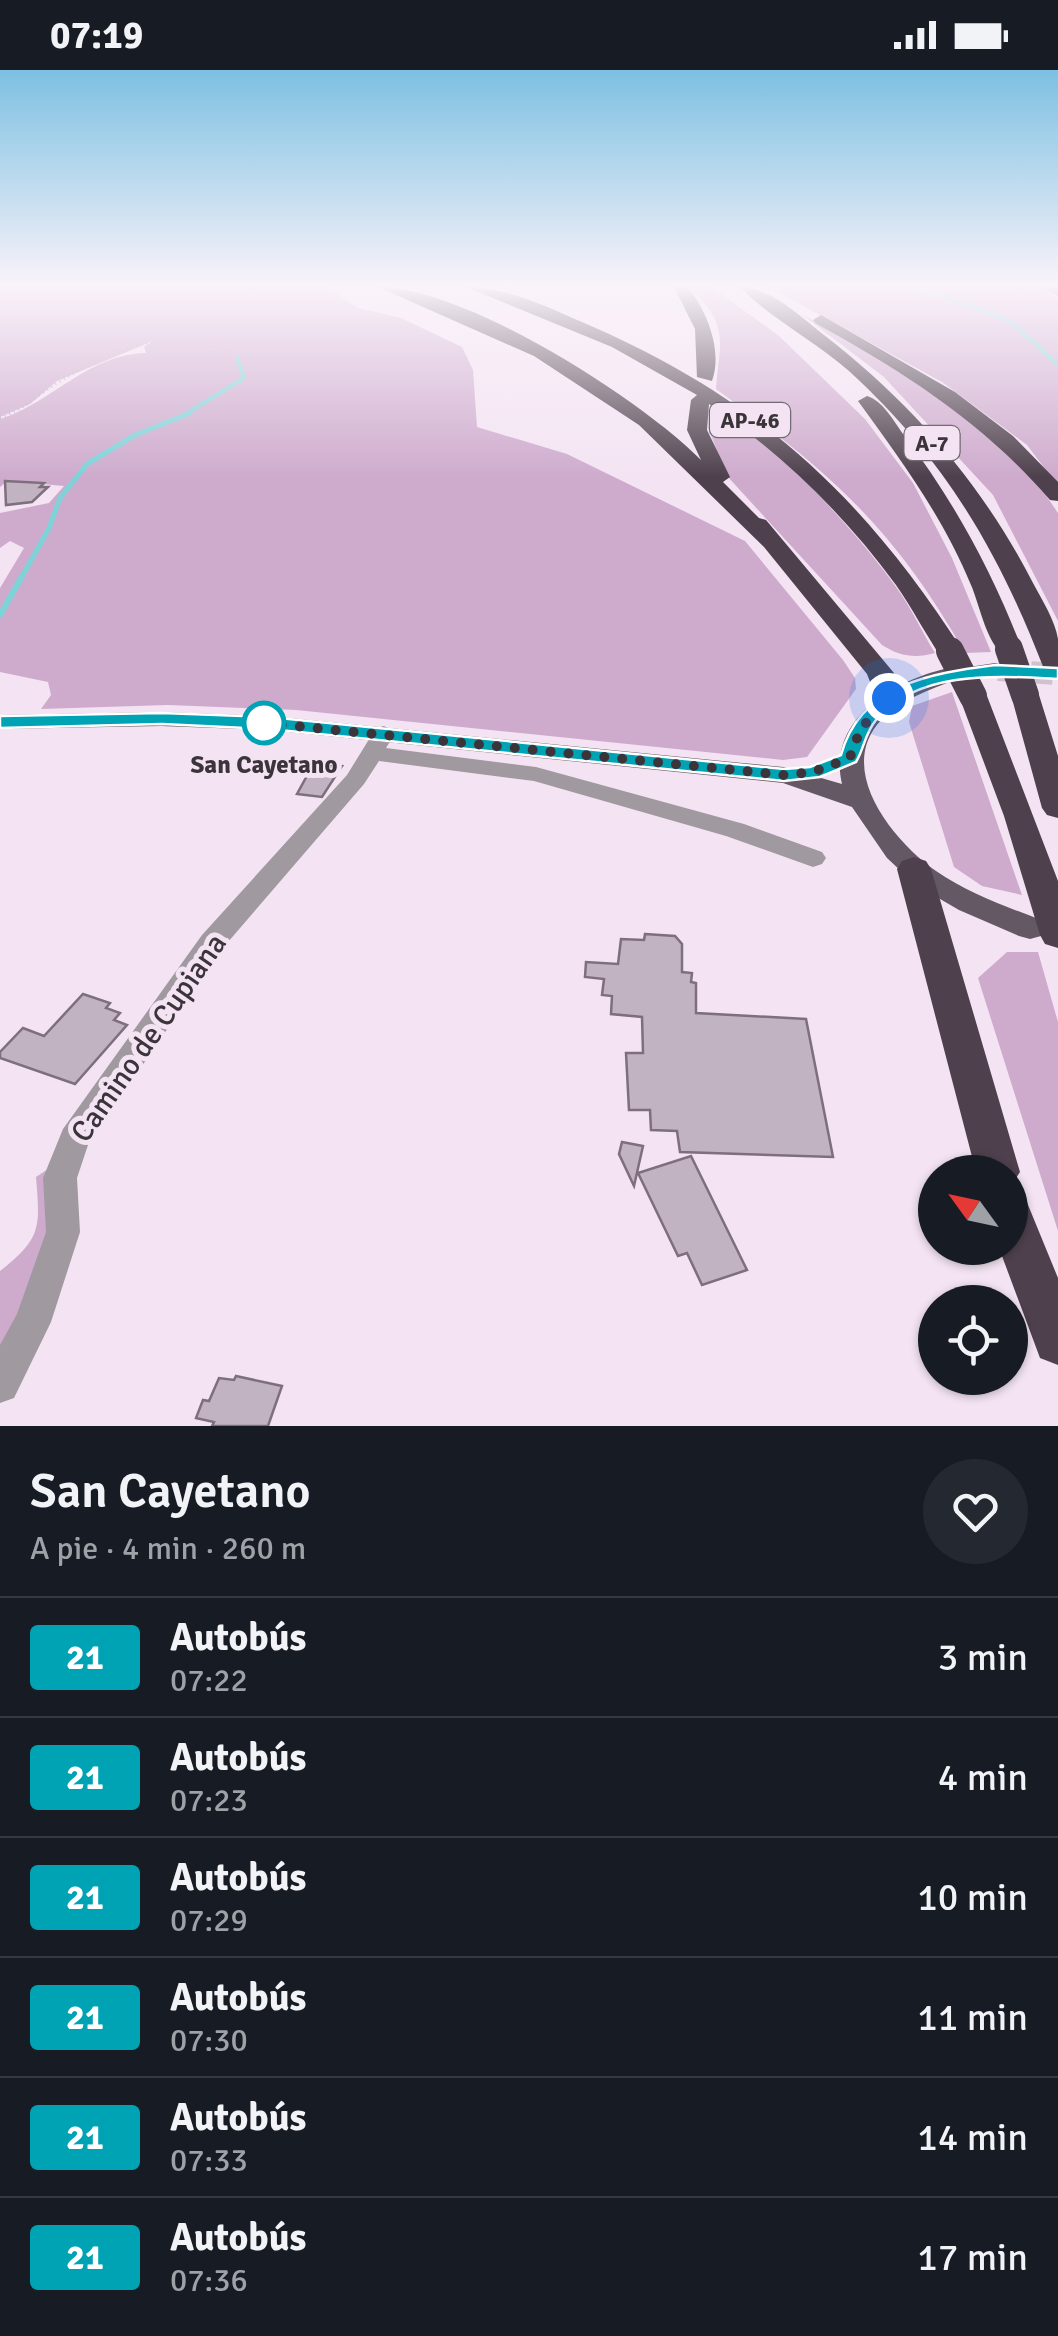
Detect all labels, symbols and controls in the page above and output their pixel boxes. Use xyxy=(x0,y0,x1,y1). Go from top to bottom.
text: 07:19 xyxy=(50,12,143,59)
road number: AP-46 xyxy=(710,403,790,437)
road number: A-7 xyxy=(904,426,960,460)
your location xyxy=(864,673,914,723)
marker: San Cayetano xyxy=(243,702,285,744)
place label: San Cayetano xyxy=(190,749,338,780)
street label: Camino de Cupiana xyxy=(63,926,235,1150)
north arrow xyxy=(918,1155,1028,1265)
map controls xyxy=(918,1155,1028,1395)
button: locate xyxy=(918,1285,1028,1395)
button: heart xyxy=(923,1459,1028,1564)
text: San Cayetano xyxy=(30,1462,311,1521)
text: A pie · 4 min · 260 m xyxy=(30,1529,306,1568)
text: Autobús xyxy=(170,1614,306,1661)
text: 3 min xyxy=(938,1634,1028,1681)
text: 21 xyxy=(66,1636,104,1679)
text: 07:22 xyxy=(170,1661,248,1700)
text: Autobús xyxy=(170,1734,306,1781)
text: 4 min xyxy=(938,1754,1028,1801)
text: 21 xyxy=(66,1756,104,1799)
text: 07:23 xyxy=(170,1781,248,1820)
text: Autobús xyxy=(170,1854,306,1901)
text: 10 min xyxy=(917,1874,1028,1921)
text: 21 xyxy=(66,1876,104,1919)
text: 07:29 xyxy=(170,1901,248,1940)
text: Autobús xyxy=(170,1974,306,2021)
text: 11 min xyxy=(917,1994,1028,2041)
text: 21 xyxy=(66,1996,104,2039)
text: 07:30 xyxy=(170,2021,248,2060)
text: Autobús xyxy=(170,2094,306,2141)
text: 14 min xyxy=(917,2114,1028,2161)
text: 21 xyxy=(66,2116,104,2159)
text: 07:33 xyxy=(170,2141,248,2180)
text: Autobús xyxy=(170,2214,306,2261)
text: 17 min xyxy=(917,2234,1028,2281)
text: 21 xyxy=(66,2236,104,2279)
text: 07:36 xyxy=(170,2261,248,2300)

